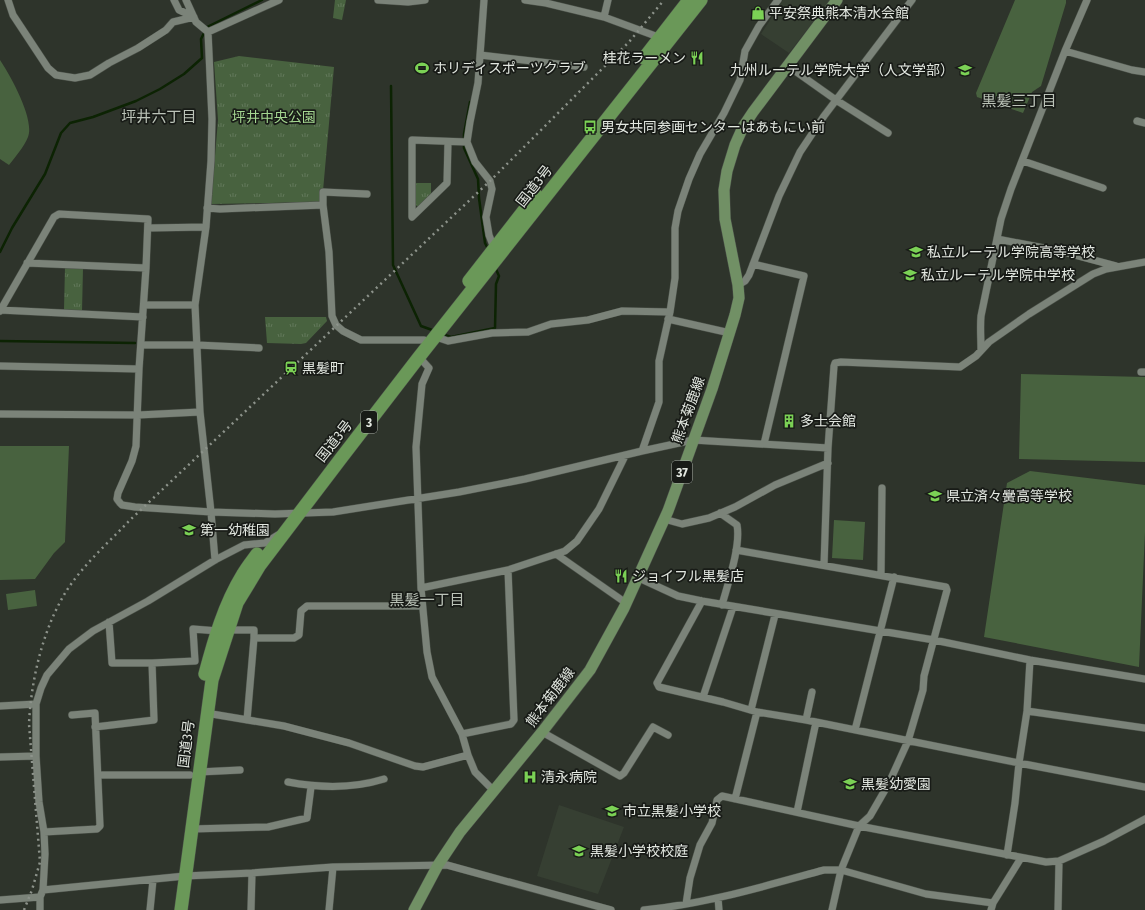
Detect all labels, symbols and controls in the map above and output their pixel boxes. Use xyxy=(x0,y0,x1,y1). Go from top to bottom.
shop icon: 平安祭典熊本清水会館 xyxy=(750,5,766,21)
place label: 平安祭典熊本清水会館 xyxy=(769,5,909,22)
place label: 桂花ラーメン xyxy=(603,50,686,67)
restaurant icon: 桂花ラーメン xyxy=(689,50,705,66)
sports icon: ホリディスポーツクラブ xyxy=(414,60,430,76)
place label: ホリディスポーツクラブ xyxy=(433,60,586,77)
place label: 九州ルーテル学院大学（人文学部） xyxy=(730,62,954,79)
school or university icon: 九州ルーテル学院大学（人文学部） xyxy=(957,62,973,78)
district label: 黒髪三丁目 xyxy=(981,92,1057,110)
district label: 坪井六丁目 xyxy=(121,108,197,126)
park label: 坪井中央公園 xyxy=(232,109,316,126)
bus stop icon: 男女共同参画センターはあもにい前 xyxy=(582,119,598,135)
place label: 男女共同参画センターはあもにい前 xyxy=(601,119,825,136)
street label: 国道3号 xyxy=(513,162,556,211)
school or university icon: 私立ルーテル学院高等学校 xyxy=(908,244,924,260)
place label: 私立ルーテル学院高等学校 xyxy=(927,244,1095,261)
school or university icon: 私立ルーテル学院中学校 xyxy=(902,267,918,283)
place label: 私立ルーテル学院中学校 xyxy=(921,267,1075,284)
station icon: 黒髪町 xyxy=(283,360,299,376)
place label: 黒髪町 xyxy=(302,360,344,377)
street label: 熊本菊鹿線 xyxy=(669,374,708,446)
road number: 3 xyxy=(361,411,377,433)
building icon: 多士会館 xyxy=(781,413,797,429)
place label: 多士会館 xyxy=(800,413,856,430)
street label: 国道3号 xyxy=(313,417,356,466)
road number: 37 xyxy=(672,461,692,483)
school or university icon: 県立済々黌高等学校 xyxy=(927,488,943,504)
place label: 県立済々黌高等学校 xyxy=(946,488,1072,505)
school or university icon: 第一幼稚園 xyxy=(181,522,197,538)
place label: 第一幼稚園 xyxy=(200,522,270,539)
restaurant icon: ジョイフル黒髪店 xyxy=(613,568,629,584)
place label: ジョイフル黒髪店 xyxy=(632,568,744,585)
district label: 黒髪一丁目 xyxy=(389,591,465,609)
street label: 熊本菊鹿線 xyxy=(523,664,578,730)
street label: 国道3号 xyxy=(175,719,198,769)
hospital icon: 清永病院 xyxy=(522,769,538,785)
place label: 清永病院 xyxy=(541,769,597,786)
school or university icon: 黒髪幼愛園 xyxy=(842,776,858,792)
place label: 黒髪幼愛園 xyxy=(861,776,931,793)
school or university icon: 市立黒髪小学校 xyxy=(604,803,620,819)
place label: 市立黒髪小学校 xyxy=(623,803,721,820)
school or university icon: 黒髪小学校校庭 xyxy=(571,843,587,859)
place label: 黒髪小学校校庭 xyxy=(590,843,688,860)

